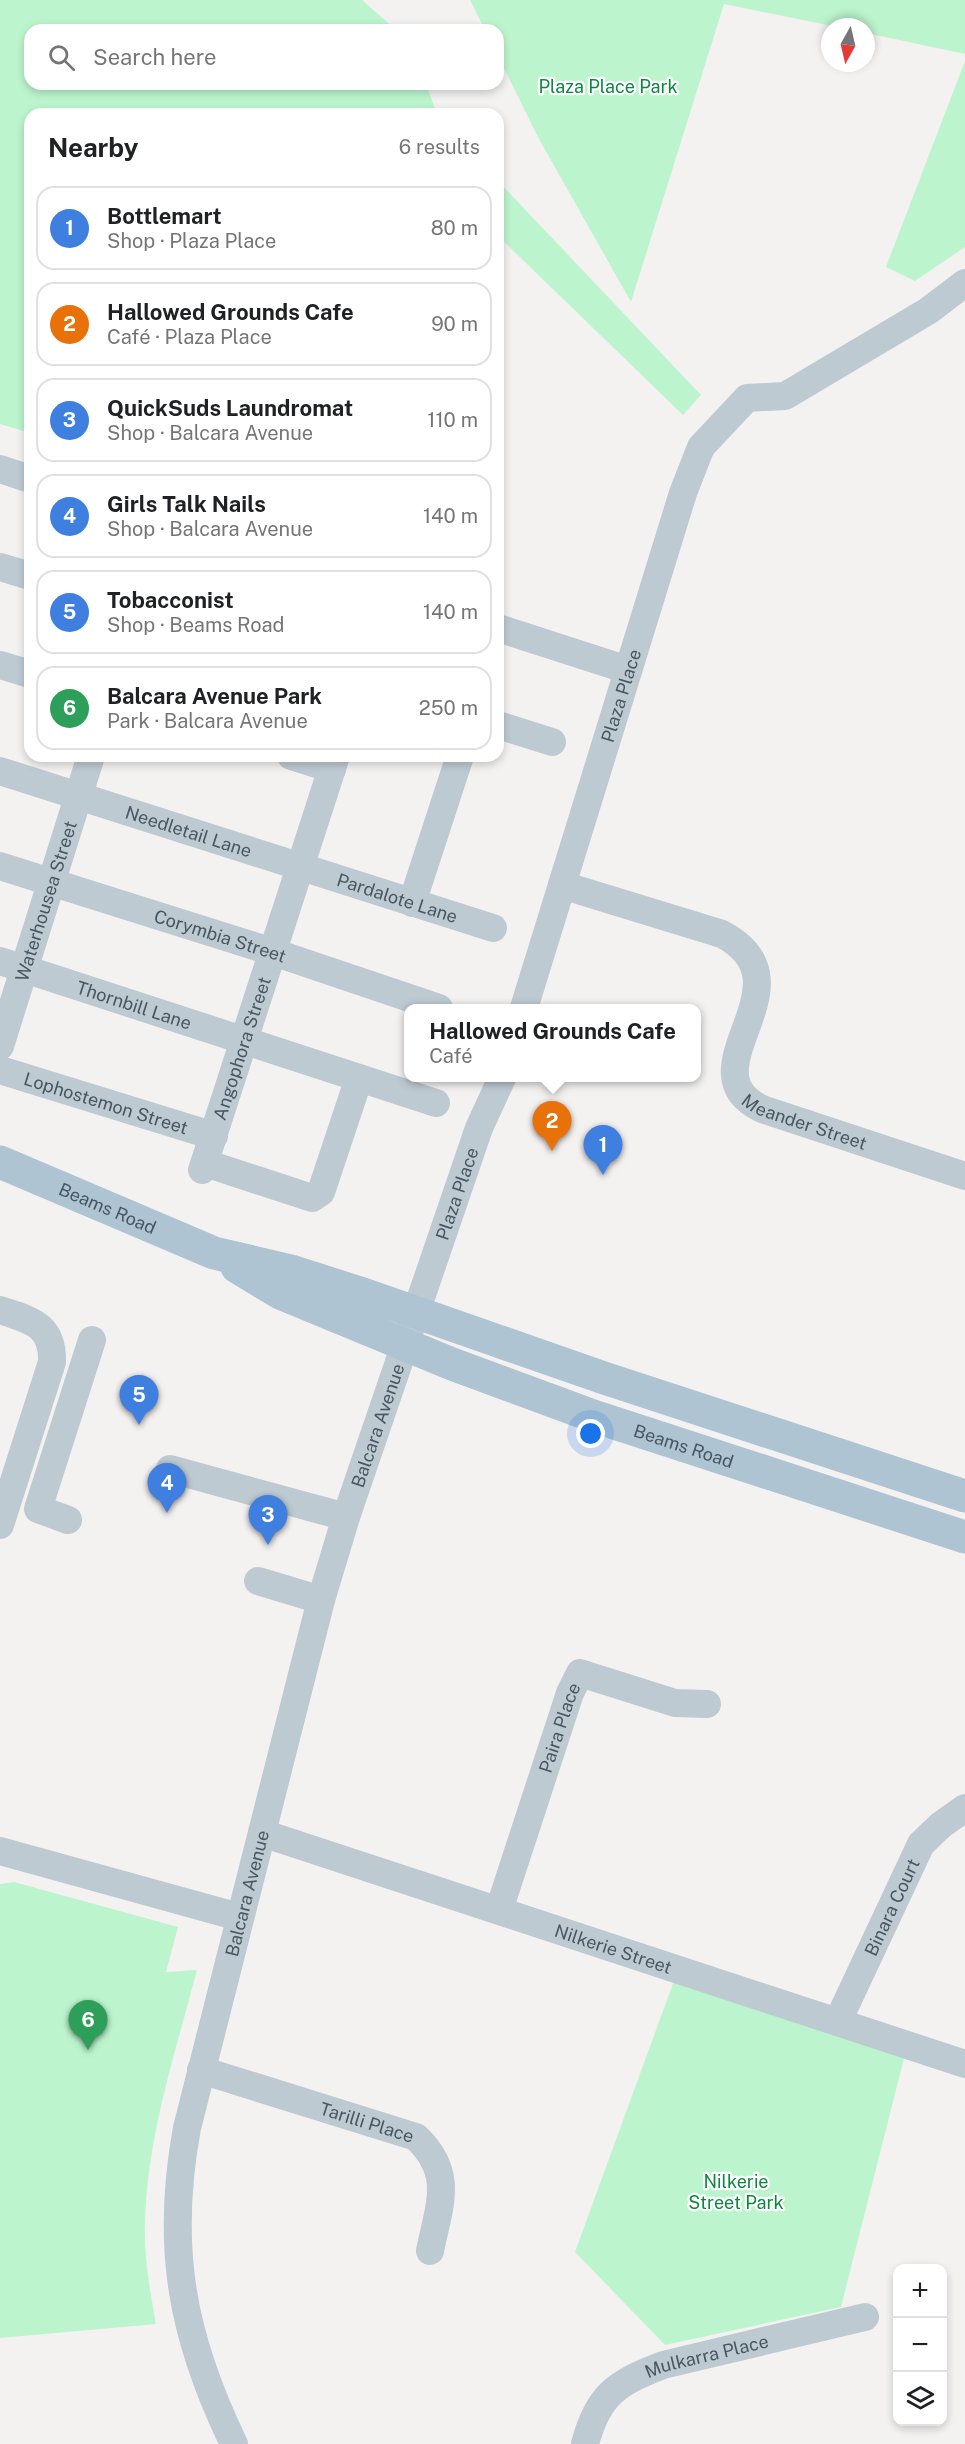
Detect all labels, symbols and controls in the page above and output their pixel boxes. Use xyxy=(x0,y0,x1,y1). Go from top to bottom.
north arrow xyxy=(821,18,875,72)
search box xyxy=(24,24,504,90)
icon: search xyxy=(45,41,78,74)
text: Search here xyxy=(93,44,217,70)
park label: Plaza Place Park xyxy=(538,76,678,97)
text: Nearby xyxy=(48,132,138,163)
text: 6 results xyxy=(399,135,480,159)
text: Bottlemart xyxy=(107,203,222,229)
text: 1 xyxy=(65,216,74,240)
text: 80 m xyxy=(431,216,478,240)
text: Shop · Plaza Place xyxy=(107,229,276,253)
text: Hallowed Grounds Cafe xyxy=(107,299,354,325)
text: 2 xyxy=(63,312,76,336)
text: 90 m xyxy=(431,312,478,336)
text: Café · Plaza Place xyxy=(107,325,272,349)
text: QuickSuds Laundromat xyxy=(107,395,353,421)
text: 3 xyxy=(63,408,76,432)
text: 110 m xyxy=(427,408,478,432)
text: Shop · Balcara Avenue xyxy=(107,421,313,445)
text: Girls Talk Nails xyxy=(107,491,266,517)
text: 4 xyxy=(63,504,76,528)
text: 140 m xyxy=(423,504,478,528)
text: Shop · Balcara Avenue xyxy=(107,517,313,541)
text: Tobacconist xyxy=(107,587,234,613)
text: 5 xyxy=(63,600,76,624)
text: 140 m xyxy=(423,600,478,624)
text: Shop · Beams Road xyxy=(107,613,284,637)
street label: Plaza Place xyxy=(596,646,645,745)
text: Balcara Avenue Park xyxy=(107,683,322,709)
text: 6 xyxy=(63,696,76,720)
text: 250 m xyxy=(419,696,478,720)
text: Park · Balcara Avenue xyxy=(107,709,308,733)
street label: Needletail Lane xyxy=(123,801,255,861)
street label: Waterhousea Street xyxy=(10,818,81,984)
street label: Pardalote Lane xyxy=(334,868,460,927)
street label: Corymbia Street xyxy=(152,905,289,966)
street label: Angophora Street xyxy=(208,974,274,1122)
street label: Thornbill Lane xyxy=(74,976,194,1033)
popup xyxy=(404,1004,701,1082)
text: Hallowed Grounds Cafe xyxy=(429,1018,676,1044)
text: Café xyxy=(429,1044,473,1068)
street label: Lophostemon Street xyxy=(22,1068,191,1138)
street label: Meander Street xyxy=(738,1089,870,1153)
pin: 2 xyxy=(532,1102,572,1151)
pin: 1 xyxy=(584,1126,622,1175)
street label: Plaza Place xyxy=(431,1144,482,1243)
street label: Beams Road xyxy=(56,1178,160,1238)
street label: Balcara Avenue xyxy=(346,1361,408,1490)
pin: 5 xyxy=(120,1376,158,1425)
your location xyxy=(576,1419,605,1448)
street label: Beams Road xyxy=(631,1419,736,1472)
pin: 4 xyxy=(148,1464,186,1513)
pin: 3 xyxy=(248,1496,288,1545)
street label: Paira Place xyxy=(534,1679,584,1775)
street label: Balcara Avenue xyxy=(220,1828,273,1959)
street label: Binara Court xyxy=(860,1855,923,1959)
street label: Nilkerie Street xyxy=(552,1919,675,1978)
pin: 6 xyxy=(68,2000,107,2050)
street label: Tarilli Place xyxy=(318,2097,417,2146)
park label: Nilkerie Street Park xyxy=(688,2171,784,2213)
map controls xyxy=(893,2264,947,2426)
button: + xyxy=(893,2264,947,2318)
button: − xyxy=(893,2318,947,2372)
street label: Mulkarra Place xyxy=(641,2330,770,2382)
button: layers xyxy=(893,2372,947,2426)

